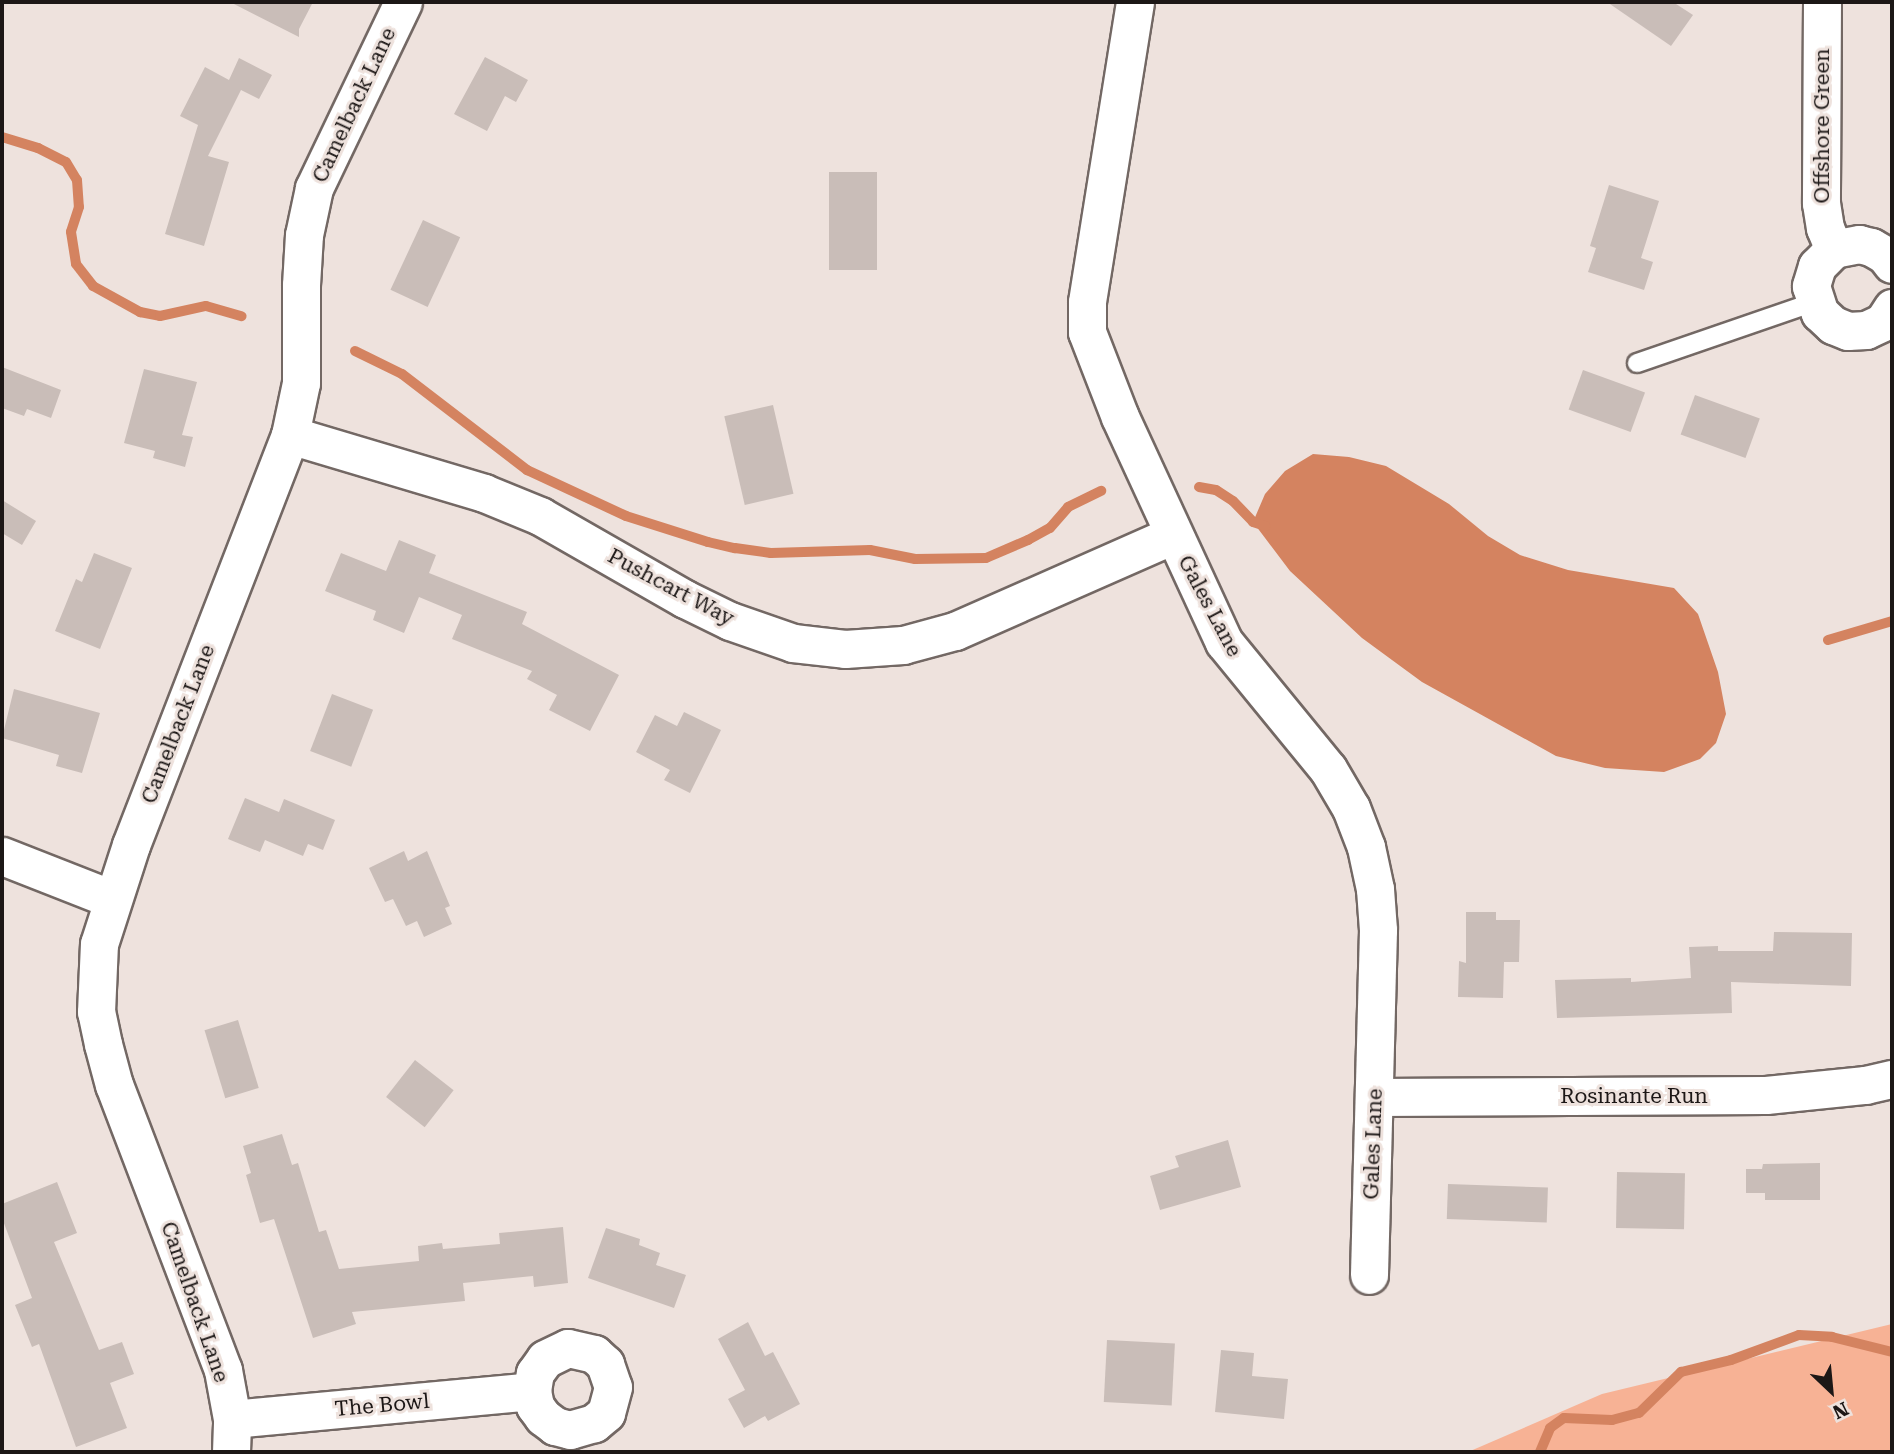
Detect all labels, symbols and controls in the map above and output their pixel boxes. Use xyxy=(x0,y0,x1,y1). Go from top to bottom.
street label: Camelback Lane xyxy=(307,24,401,186)
street label: Offshore Green xyxy=(1809,48,1835,204)
street label: Pushcart Way xyxy=(604,543,738,631)
street label: Gales Lane xyxy=(1173,551,1247,661)
street label: Camelback Lane xyxy=(136,641,220,807)
street label: Rosinante Run xyxy=(1560,1083,1708,1109)
street label: Gales Lane xyxy=(1358,1088,1388,1200)
street label: Camelback Lane xyxy=(156,1219,234,1385)
north arrow xyxy=(1796,1356,1866,1426)
street label: The Bowl xyxy=(334,1388,430,1422)
text: N xyxy=(1829,1397,1852,1424)

